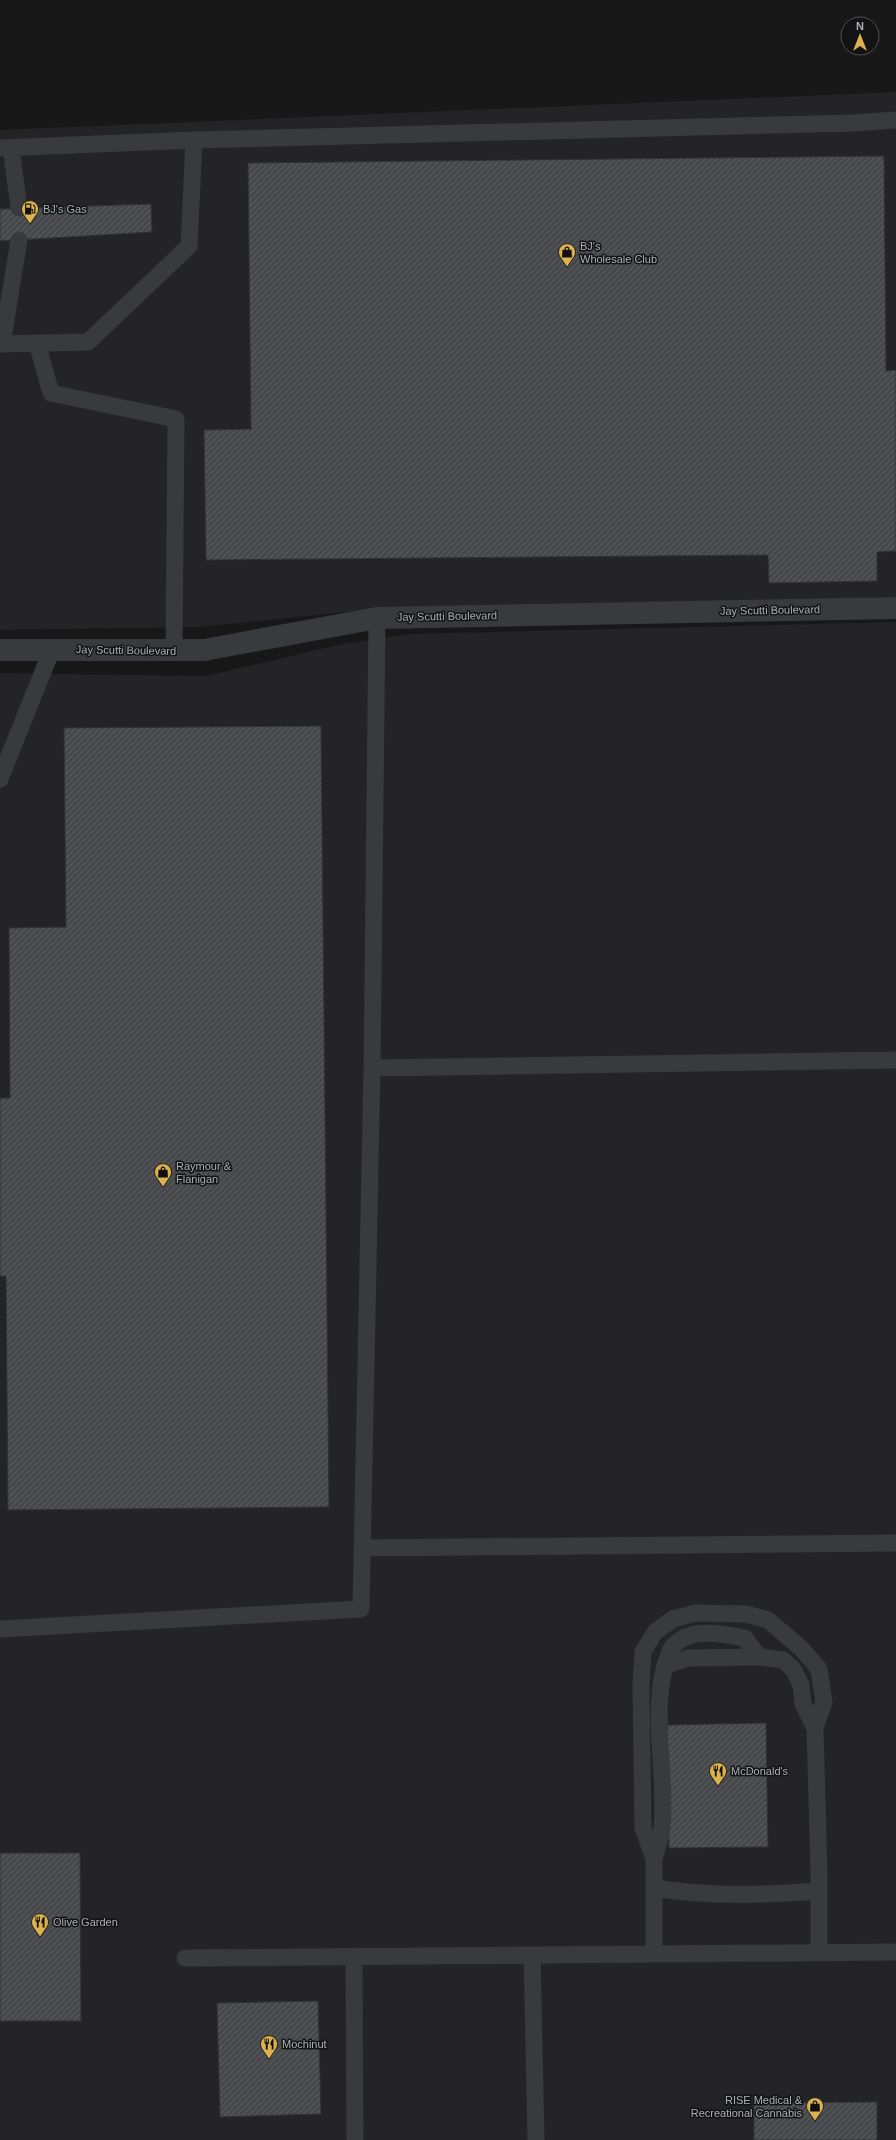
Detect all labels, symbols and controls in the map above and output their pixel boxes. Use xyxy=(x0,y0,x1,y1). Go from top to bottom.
north arrow xyxy=(840,16,880,56)
text: N xyxy=(856,20,864,32)
fuel station icon: BJ's Gas xyxy=(20,199,40,224)
place label: BJ's Gas xyxy=(43,203,87,215)
place label: BJ's Wholesale Club xyxy=(580,240,657,265)
shop icon: BJ's Wholesale Club xyxy=(557,242,577,267)
street label: Jay Scutti Boulevard xyxy=(720,603,820,617)
street label: Jay Scutti Boulevard xyxy=(397,609,497,623)
street label: Jay Scutti Boulevard xyxy=(76,643,176,657)
place label: Raymour & Flanigan xyxy=(176,1160,232,1185)
shop icon: Raymour & Flanigan xyxy=(153,1162,173,1187)
restaurant icon: McDonald's xyxy=(708,1761,728,1786)
place label: McDonald's xyxy=(731,1765,789,1777)
restaurant icon: Olive Garden xyxy=(30,1912,50,1937)
place label: Olive Garden xyxy=(53,1916,118,1928)
restaurant icon: Mochinut xyxy=(259,2034,279,2059)
place label: Mochinut xyxy=(282,2038,327,2050)
place label: RISE Medical & Recreational Cannabis xyxy=(691,2094,803,2119)
shop icon: RISE Medical & Recreational Cannabis xyxy=(805,2096,825,2121)

